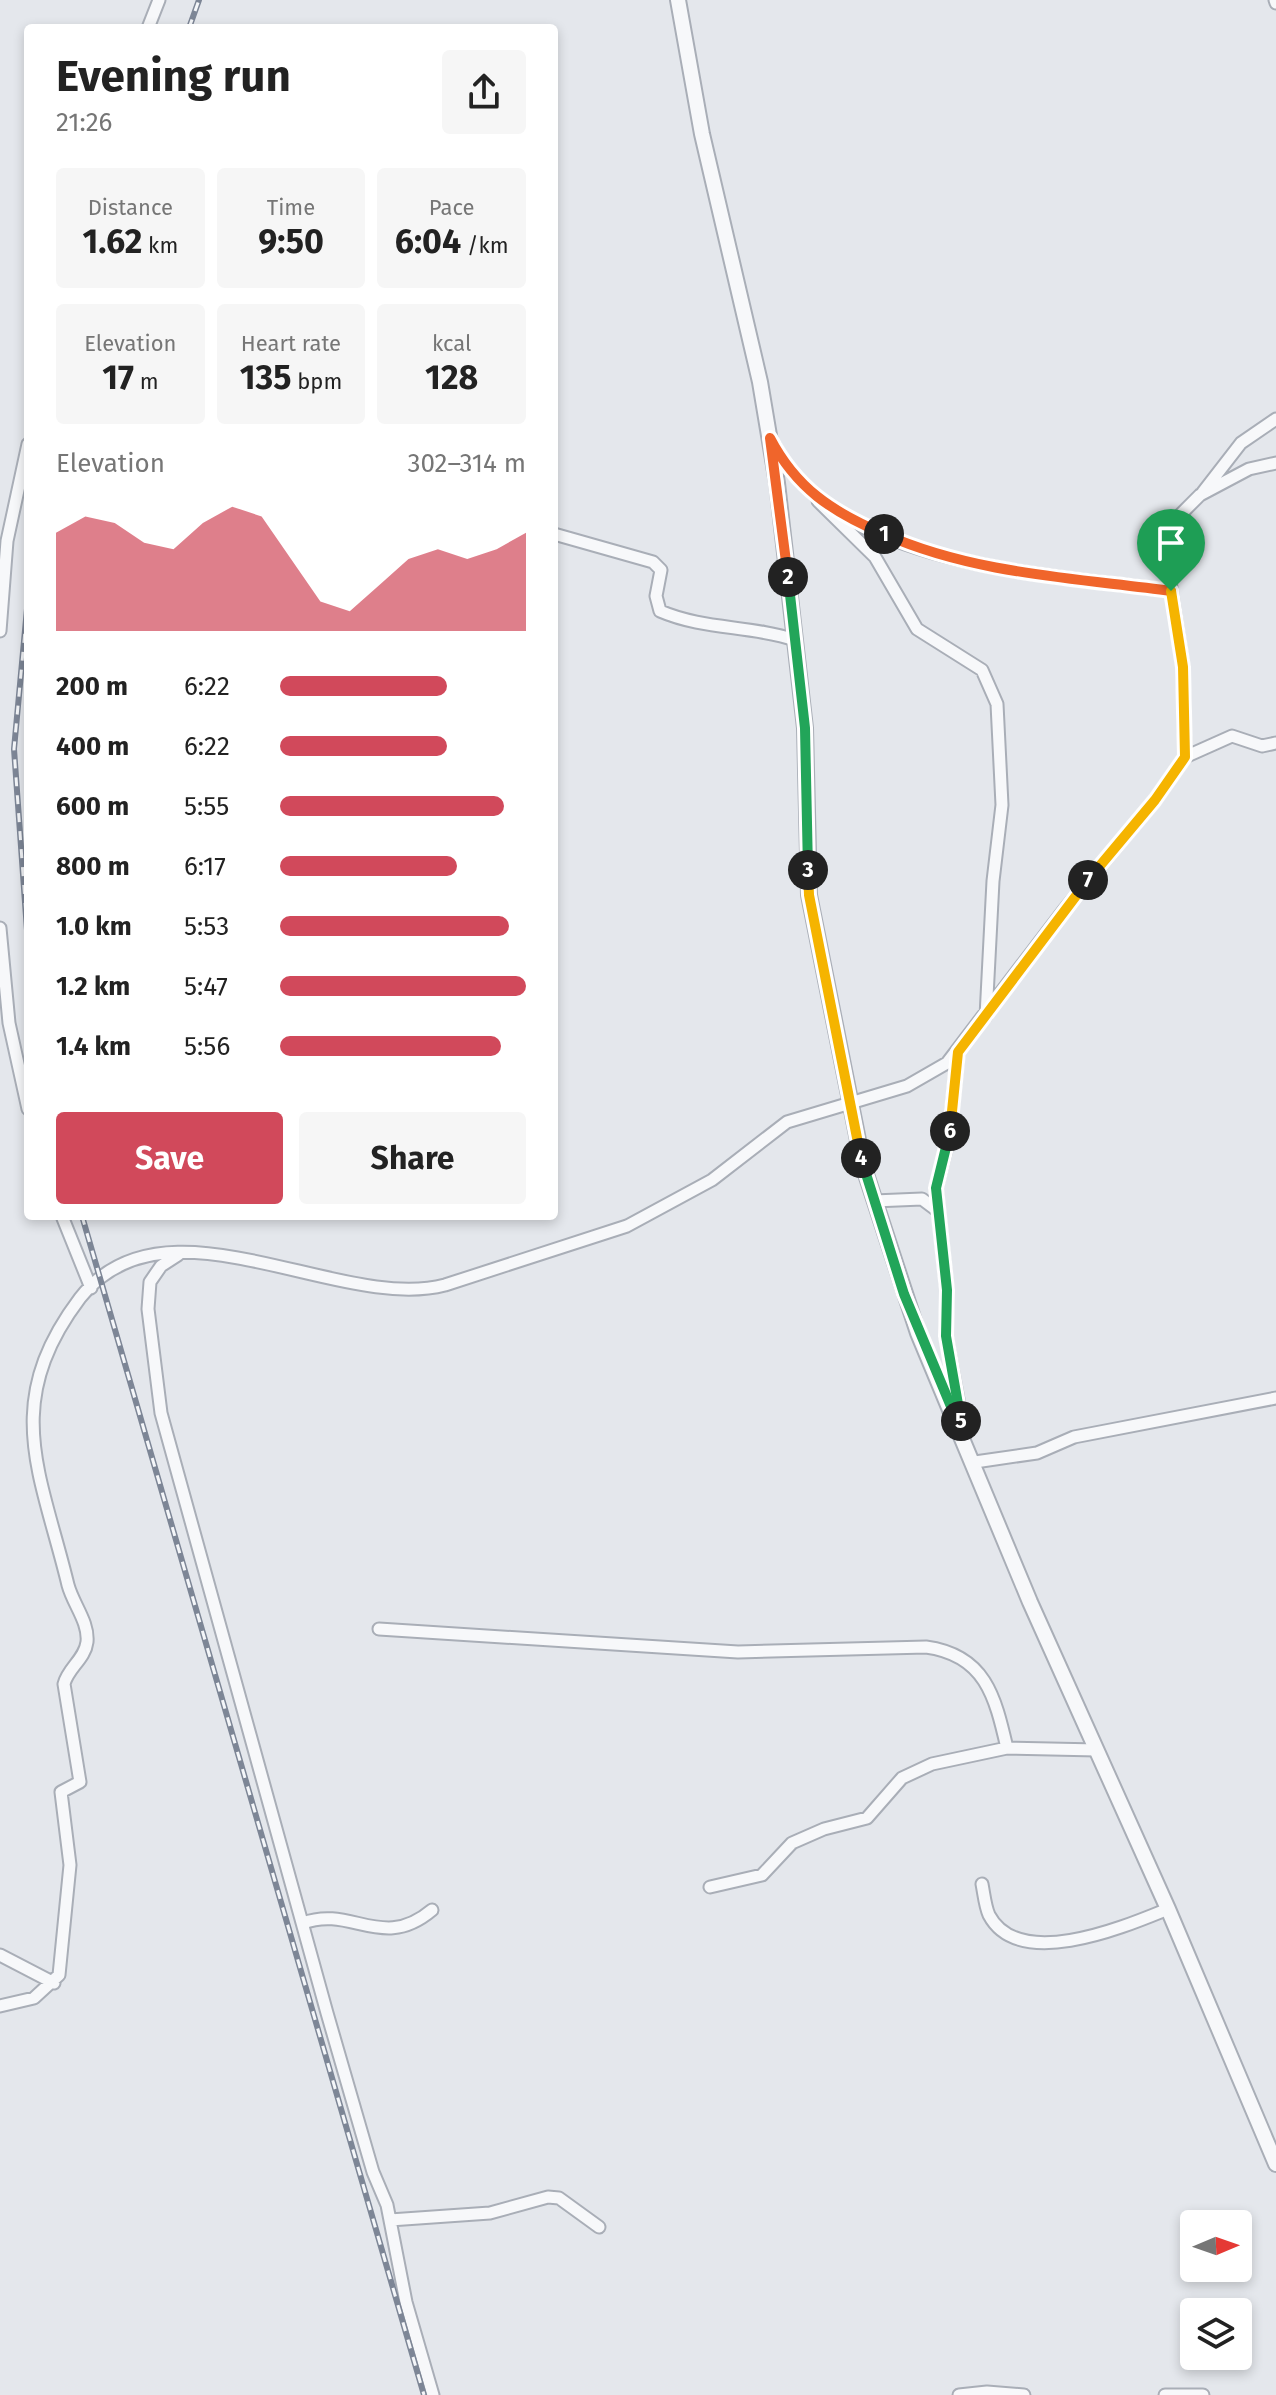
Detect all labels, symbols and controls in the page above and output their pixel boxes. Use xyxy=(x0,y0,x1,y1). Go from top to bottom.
text: Evening run xyxy=(56,50,291,103)
button: share xyxy=(442,50,526,134)
text: 21:26 xyxy=(56,107,112,138)
text: Distance xyxy=(88,194,173,221)
text: Time xyxy=(267,194,315,221)
text: Pace xyxy=(429,194,474,221)
text: 1.62 xyxy=(82,221,142,262)
text: 9:50 xyxy=(258,221,324,262)
text: 6:04 xyxy=(395,221,461,262)
text: km xyxy=(142,232,178,259)
text: /km xyxy=(461,232,509,259)
text: Elevation xyxy=(84,330,176,357)
text: Heart rate xyxy=(241,330,341,357)
text: kcal xyxy=(432,330,471,357)
text: 17 xyxy=(102,357,134,398)
text: 135 xyxy=(240,357,291,398)
text: 128 xyxy=(425,357,478,398)
text: m xyxy=(134,368,159,395)
text: bpm xyxy=(291,368,342,395)
text: Elevation xyxy=(56,448,165,479)
text: 302–314 m xyxy=(407,448,526,479)
pin xyxy=(1137,509,1205,591)
pin: 1 xyxy=(864,514,904,554)
text: 1 xyxy=(879,520,889,547)
icon: arrive xyxy=(1149,521,1193,565)
pin: 2 xyxy=(768,557,808,597)
text: 2 xyxy=(782,563,794,590)
text: 200 m xyxy=(56,671,128,702)
text: 6:22 xyxy=(184,671,230,702)
text: 400 m xyxy=(56,731,129,762)
text: 6:22 xyxy=(184,731,230,762)
text: 600 m xyxy=(56,791,129,822)
text: 5:55 xyxy=(184,791,229,822)
pin: 3 xyxy=(788,850,828,890)
text: 800 m xyxy=(56,851,130,882)
text: 6:17 xyxy=(184,851,226,882)
text: 3 xyxy=(802,856,814,883)
pin: 7 xyxy=(1068,860,1108,900)
text: 7 xyxy=(1083,866,1093,893)
text: 1.0 km xyxy=(56,911,132,942)
text: 5:53 xyxy=(184,911,229,942)
text: 1.2 km xyxy=(56,971,130,1002)
text: 5:47 xyxy=(184,971,228,1002)
text: 1.4 km xyxy=(56,1031,131,1062)
text: 5:56 xyxy=(184,1031,230,1062)
pin: 6 xyxy=(930,1111,970,1151)
button: Save xyxy=(56,1112,283,1204)
button: Share xyxy=(299,1112,526,1204)
text: 6 xyxy=(944,1117,956,1144)
pin: 4 xyxy=(841,1138,881,1178)
text: 4 xyxy=(855,1144,867,1171)
pin: 5 xyxy=(941,1401,981,1441)
text: 5 xyxy=(955,1407,967,1434)
north arrow xyxy=(1180,2210,1252,2282)
map controls xyxy=(1180,2210,1252,2370)
button: layers xyxy=(1180,2298,1252,2370)

